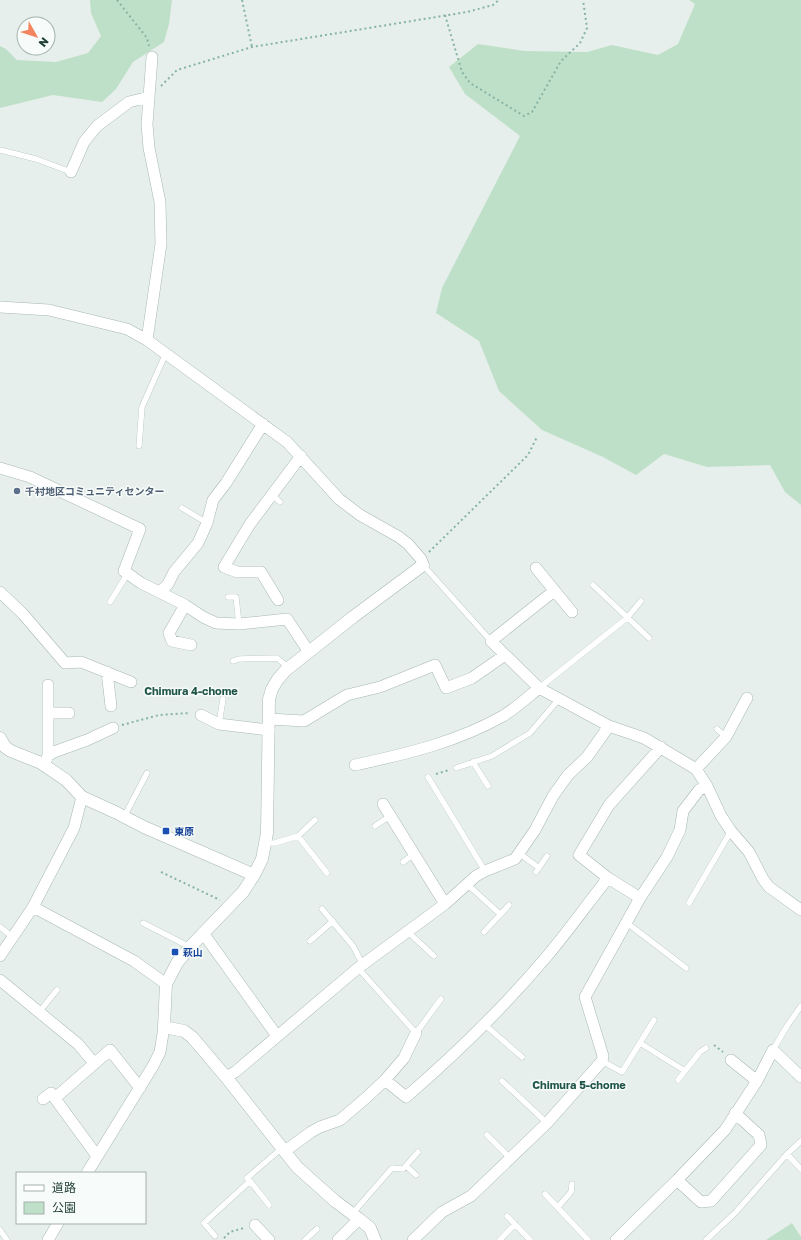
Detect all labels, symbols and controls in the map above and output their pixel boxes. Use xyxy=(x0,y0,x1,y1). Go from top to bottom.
north arrow xyxy=(16,16,56,56)
text: N xyxy=(36,35,52,50)
place label: 千村地区コミュニティセンター xyxy=(25,485,164,497)
marker: 千村地区コミュニティセンター xyxy=(12,486,22,496)
district label: Chimura 4-chome xyxy=(144,684,238,697)
place label: 東原 xyxy=(174,825,194,837)
marker: 東原 xyxy=(161,826,171,836)
place label: 萩山 xyxy=(183,946,203,958)
marker: 萩山 xyxy=(170,947,180,957)
district label: Chimura 5-chome xyxy=(532,1078,626,1091)
legend xyxy=(16,1172,146,1224)
text: 道路 xyxy=(52,1180,76,1195)
text: 公園 xyxy=(52,1200,76,1215)

